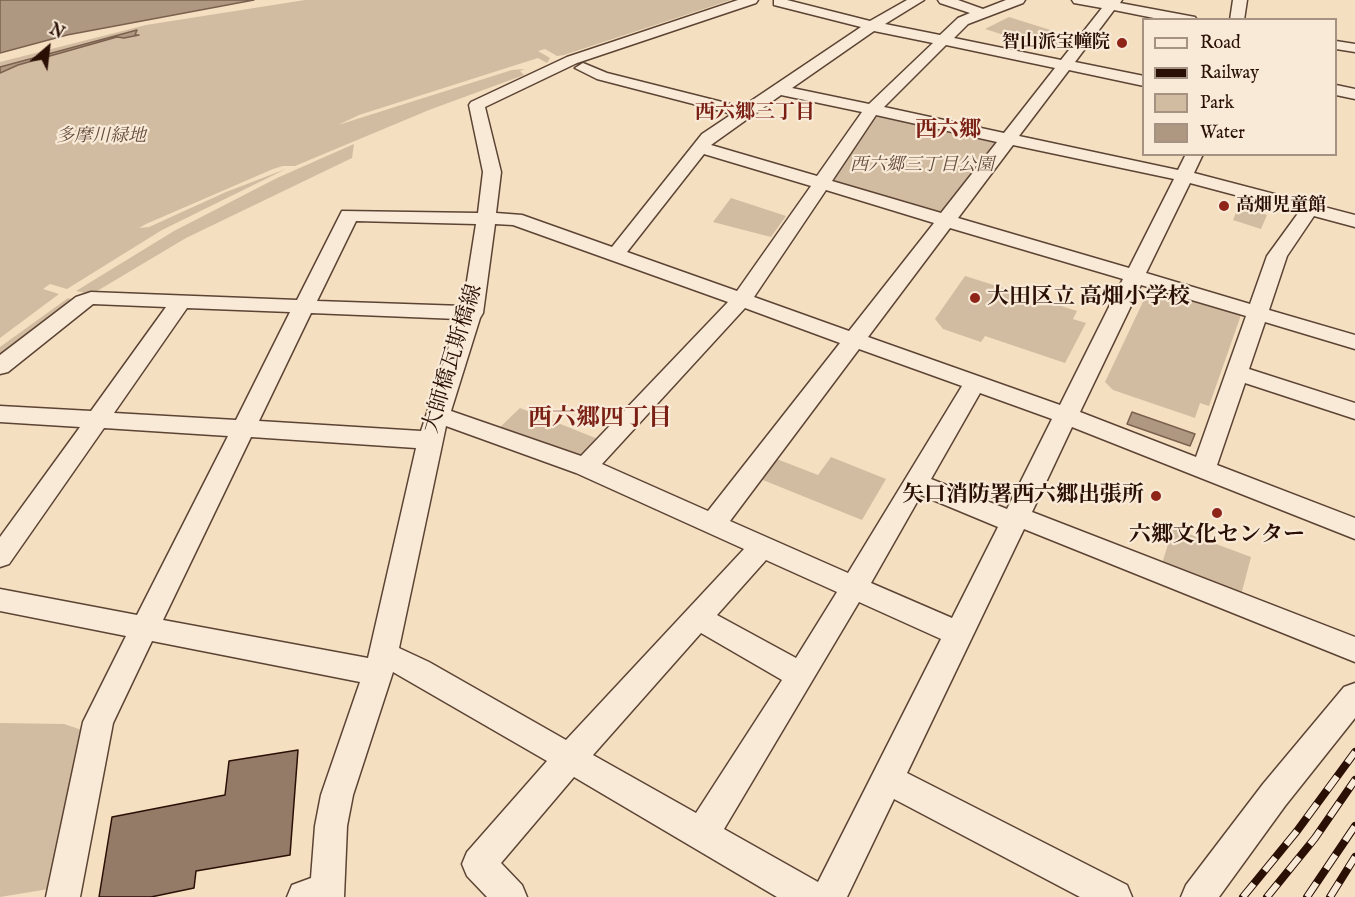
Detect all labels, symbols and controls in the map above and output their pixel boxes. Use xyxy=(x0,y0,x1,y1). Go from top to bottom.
north arrow xyxy=(18,18,78,78)
legend xyxy=(1142,18,1337,156)
text: N xyxy=(46,20,67,44)
place label: 智山派宝幢院 xyxy=(1002,32,1110,54)
text: Road xyxy=(1200,32,1241,55)
marker: 智山派宝幢院 xyxy=(1115,36,1129,50)
text: Railway xyxy=(1200,62,1259,85)
text: Park xyxy=(1200,92,1234,115)
district label: 西六郷三丁目 xyxy=(695,102,815,126)
district label: 西六郷 xyxy=(915,118,981,144)
text: Water xyxy=(1200,122,1245,145)
park label: 多摩川緑地 xyxy=(56,126,146,148)
park label: 西六郷三丁目公園 xyxy=(850,155,994,177)
place label: 高畑児童館 xyxy=(1236,195,1326,217)
marker: 高畑児童館 xyxy=(1217,199,1231,213)
street label: 大師橋瓦斯橋線 xyxy=(419,282,489,436)
place label: 大田区立 高畑小学校 xyxy=(987,285,1190,311)
marker: 大田区立 高畑小学校 xyxy=(968,291,982,305)
district label: 西六郷四丁目 xyxy=(528,406,672,434)
place label: 矢口消防署西六郷出張所 xyxy=(902,483,1144,509)
marker: 矢口消防署西六郷出張所 xyxy=(1149,489,1163,503)
marker: 六郷文化センター xyxy=(1210,506,1224,520)
place label: 六郷文化センター xyxy=(1129,523,1305,549)

